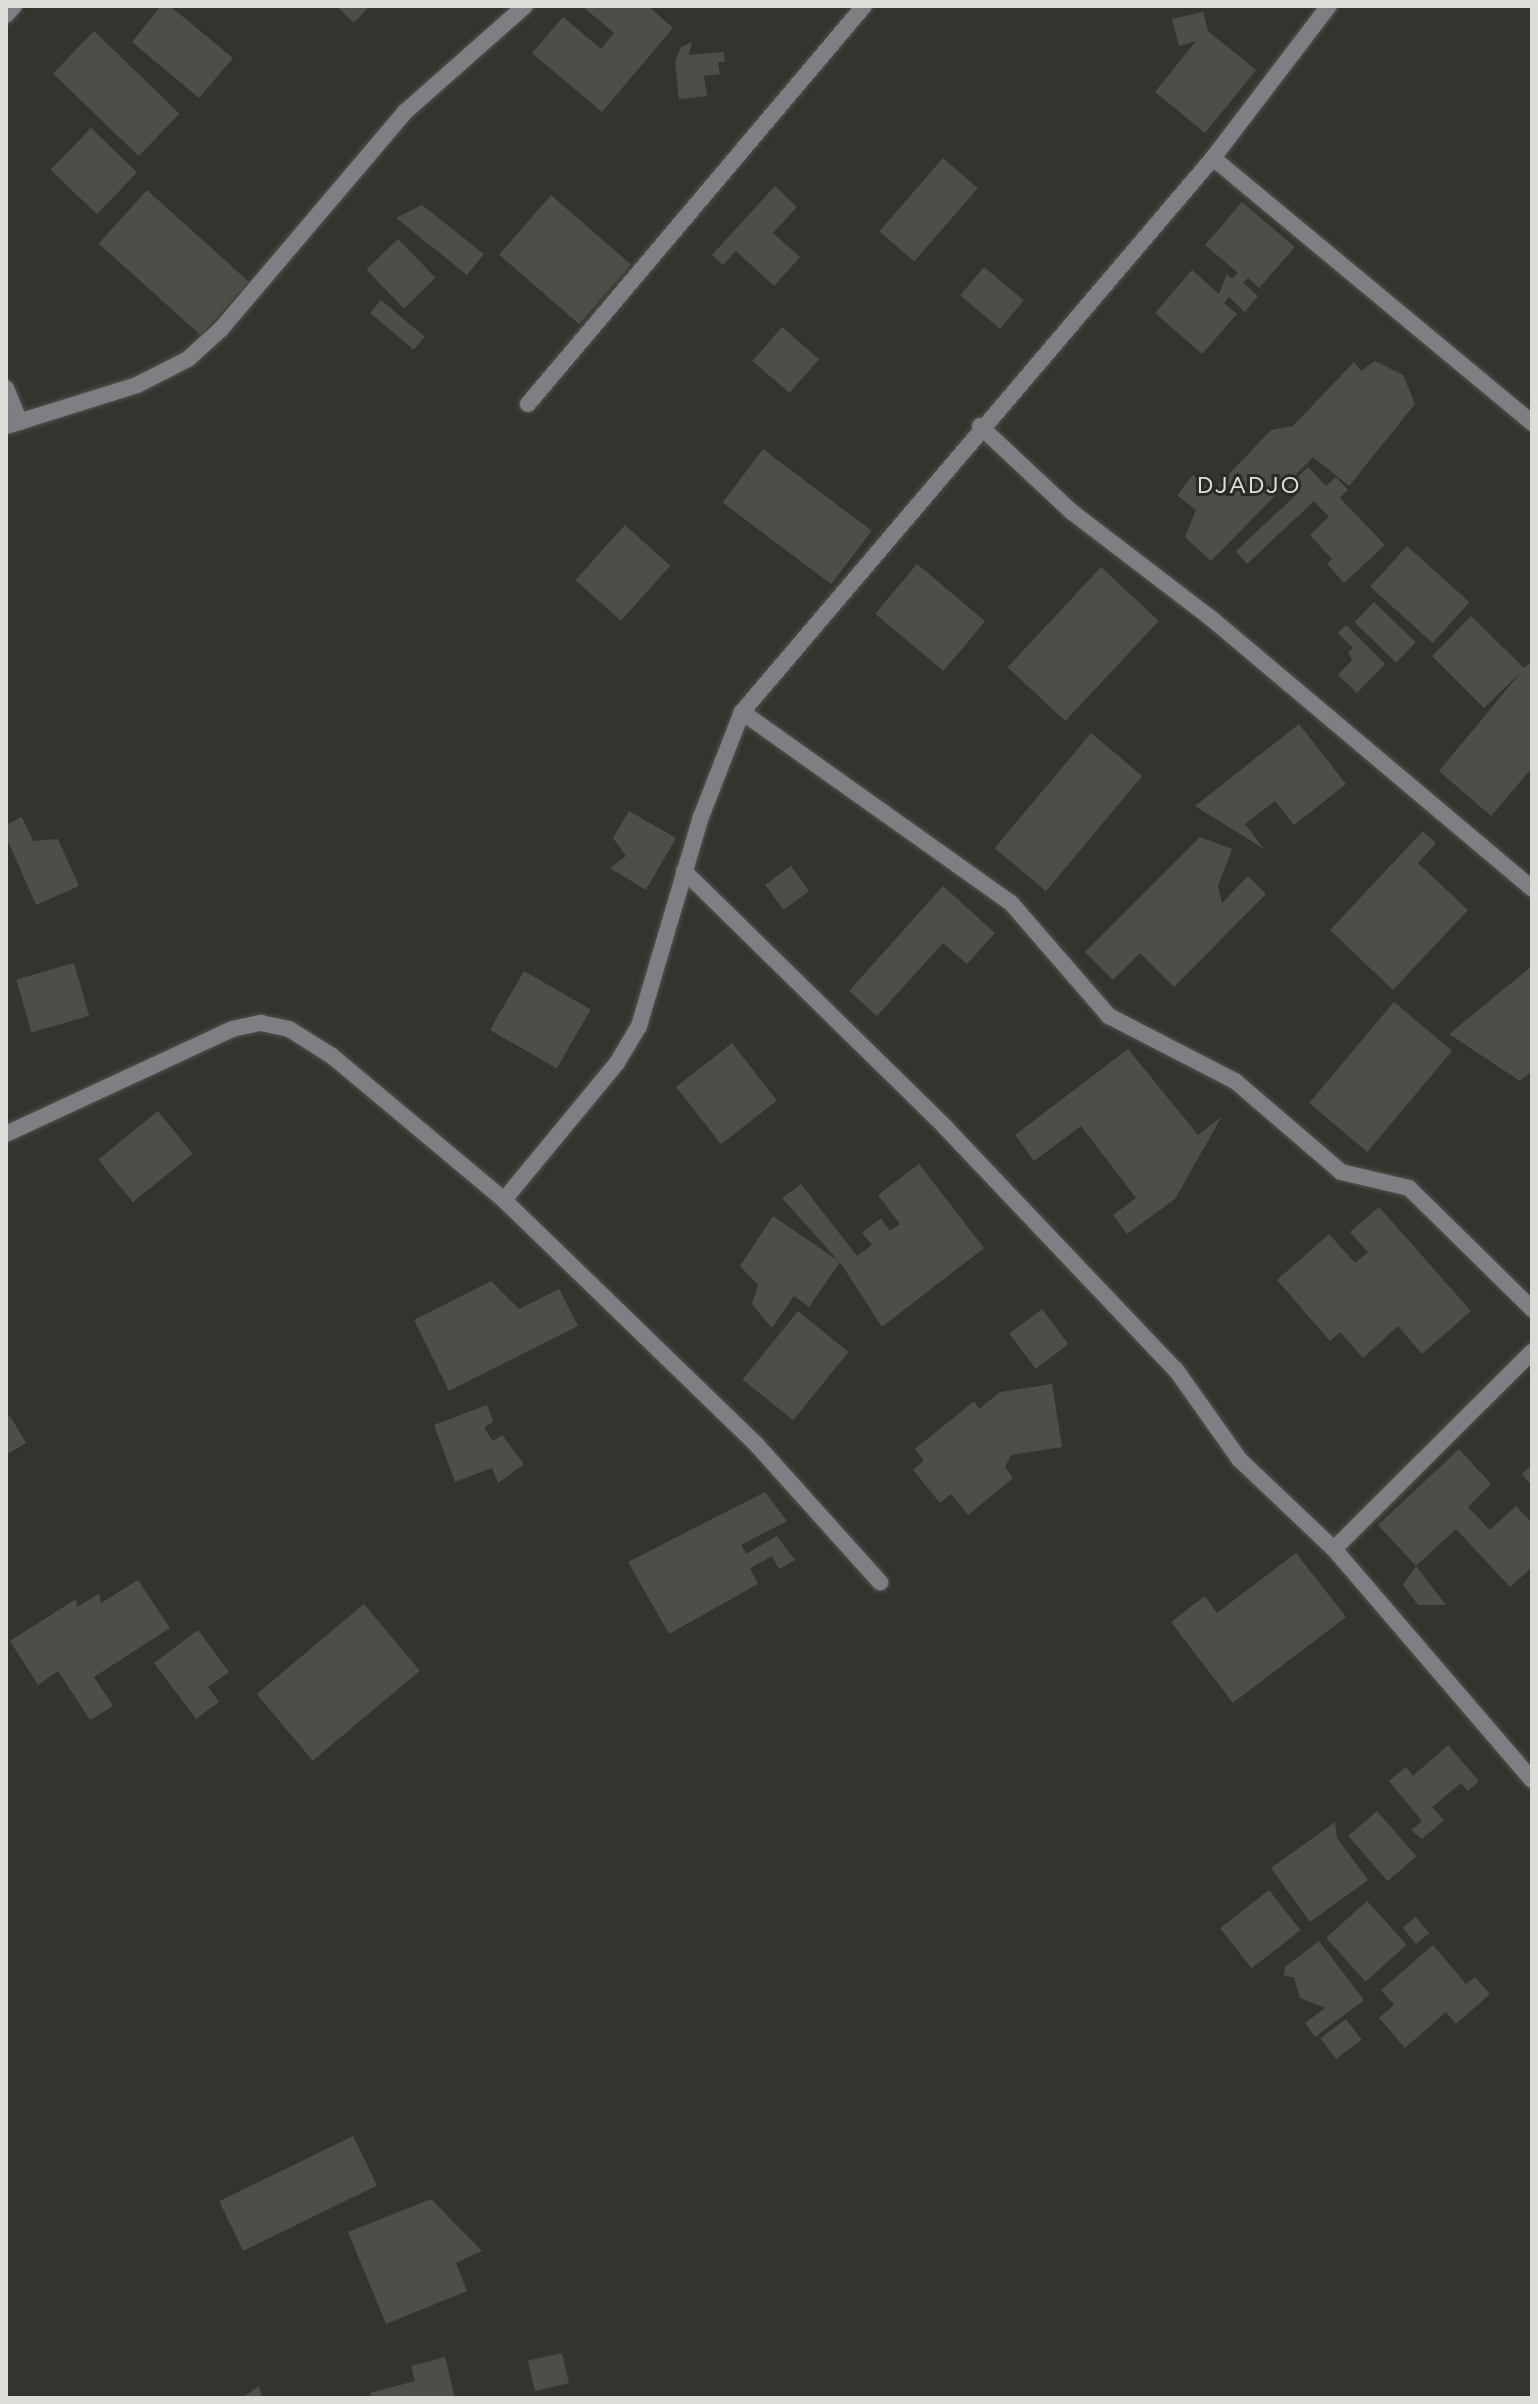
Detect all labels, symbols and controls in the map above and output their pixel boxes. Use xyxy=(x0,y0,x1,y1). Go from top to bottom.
district label: DJADJO xyxy=(1197,471,1301,499)

